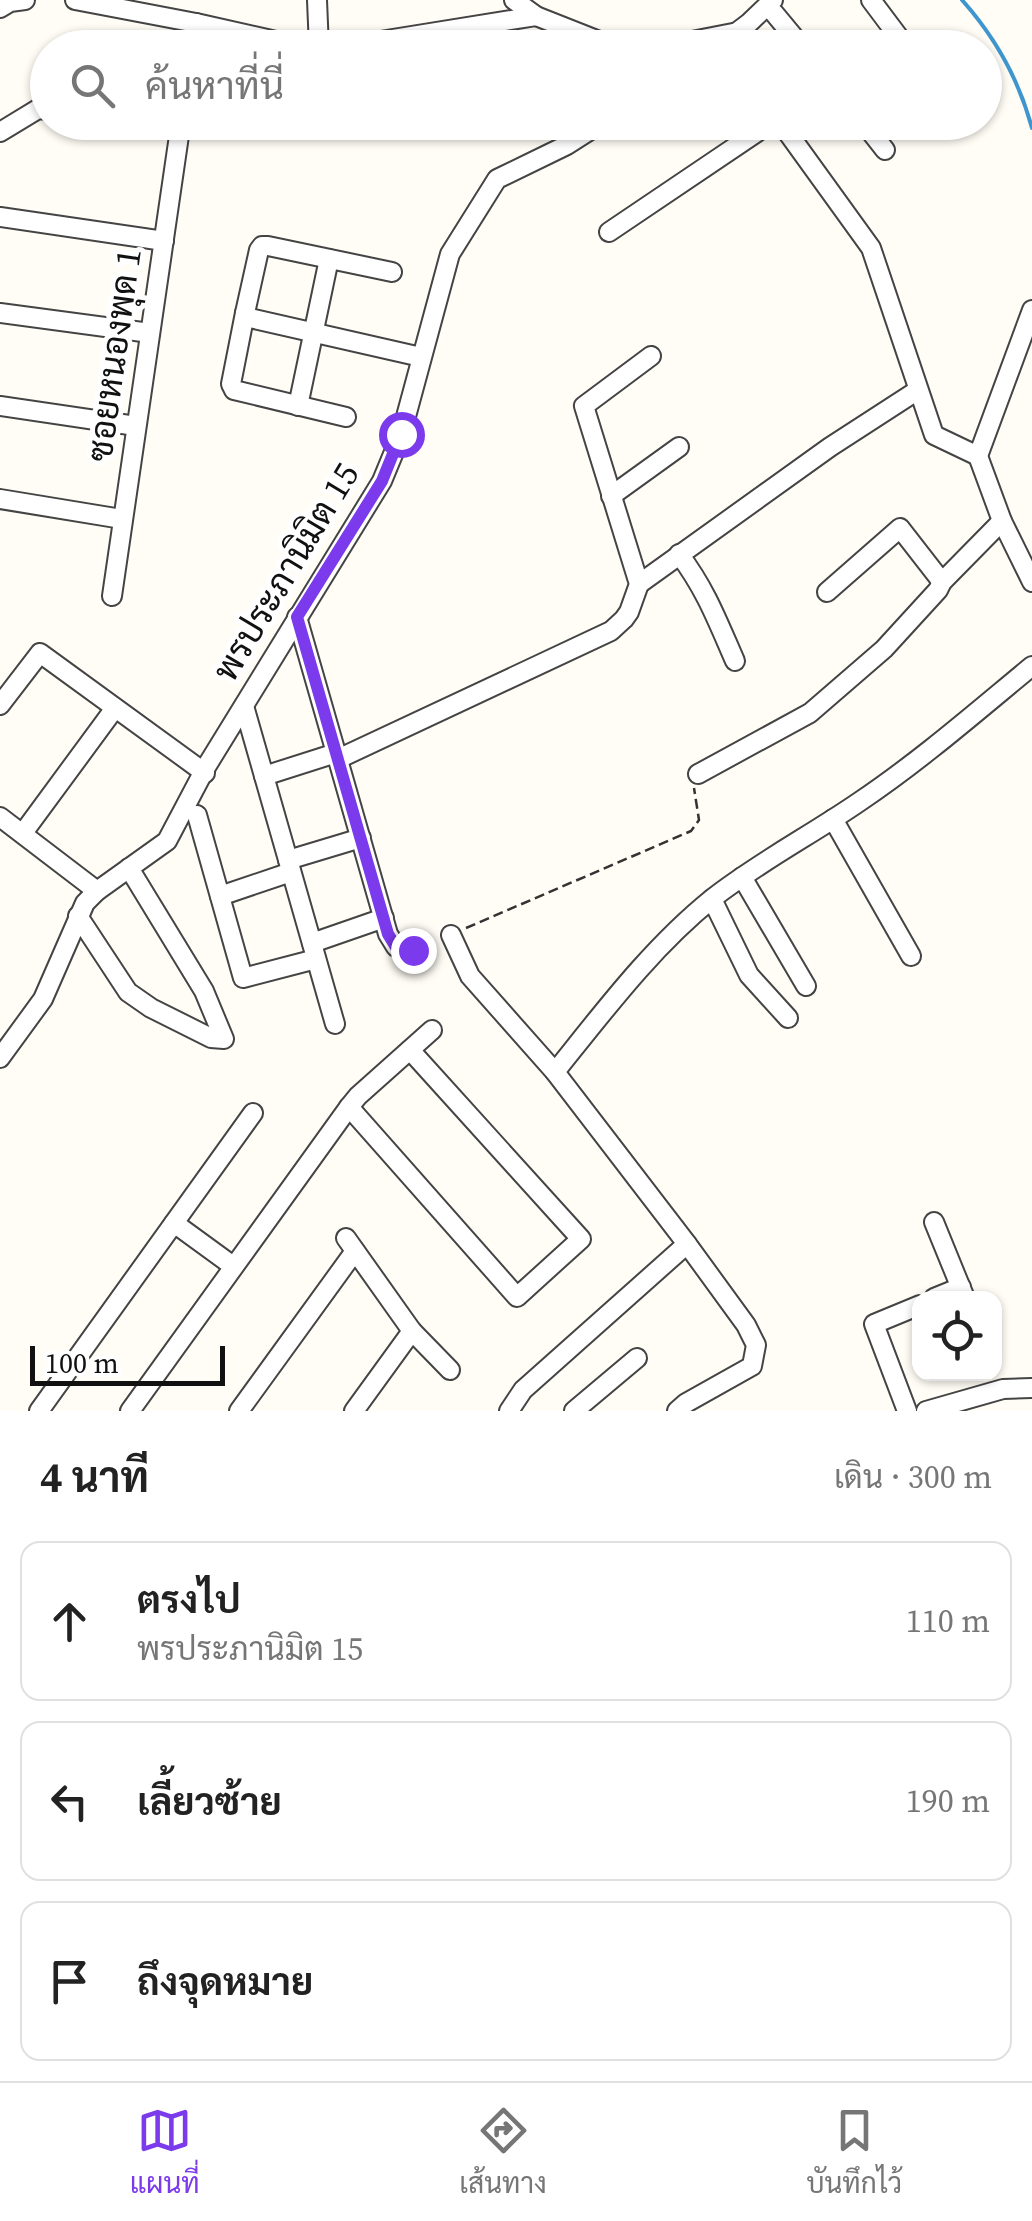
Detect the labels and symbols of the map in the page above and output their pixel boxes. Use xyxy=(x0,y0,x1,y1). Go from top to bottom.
street label: ซอยหนองพุด 1 xyxy=(75,245,153,465)
route start xyxy=(379,412,425,458)
street label: พรประภานิมิต 15 xyxy=(202,454,370,690)
route end xyxy=(391,928,437,974)
scale bar xyxy=(30,1341,225,1386)

